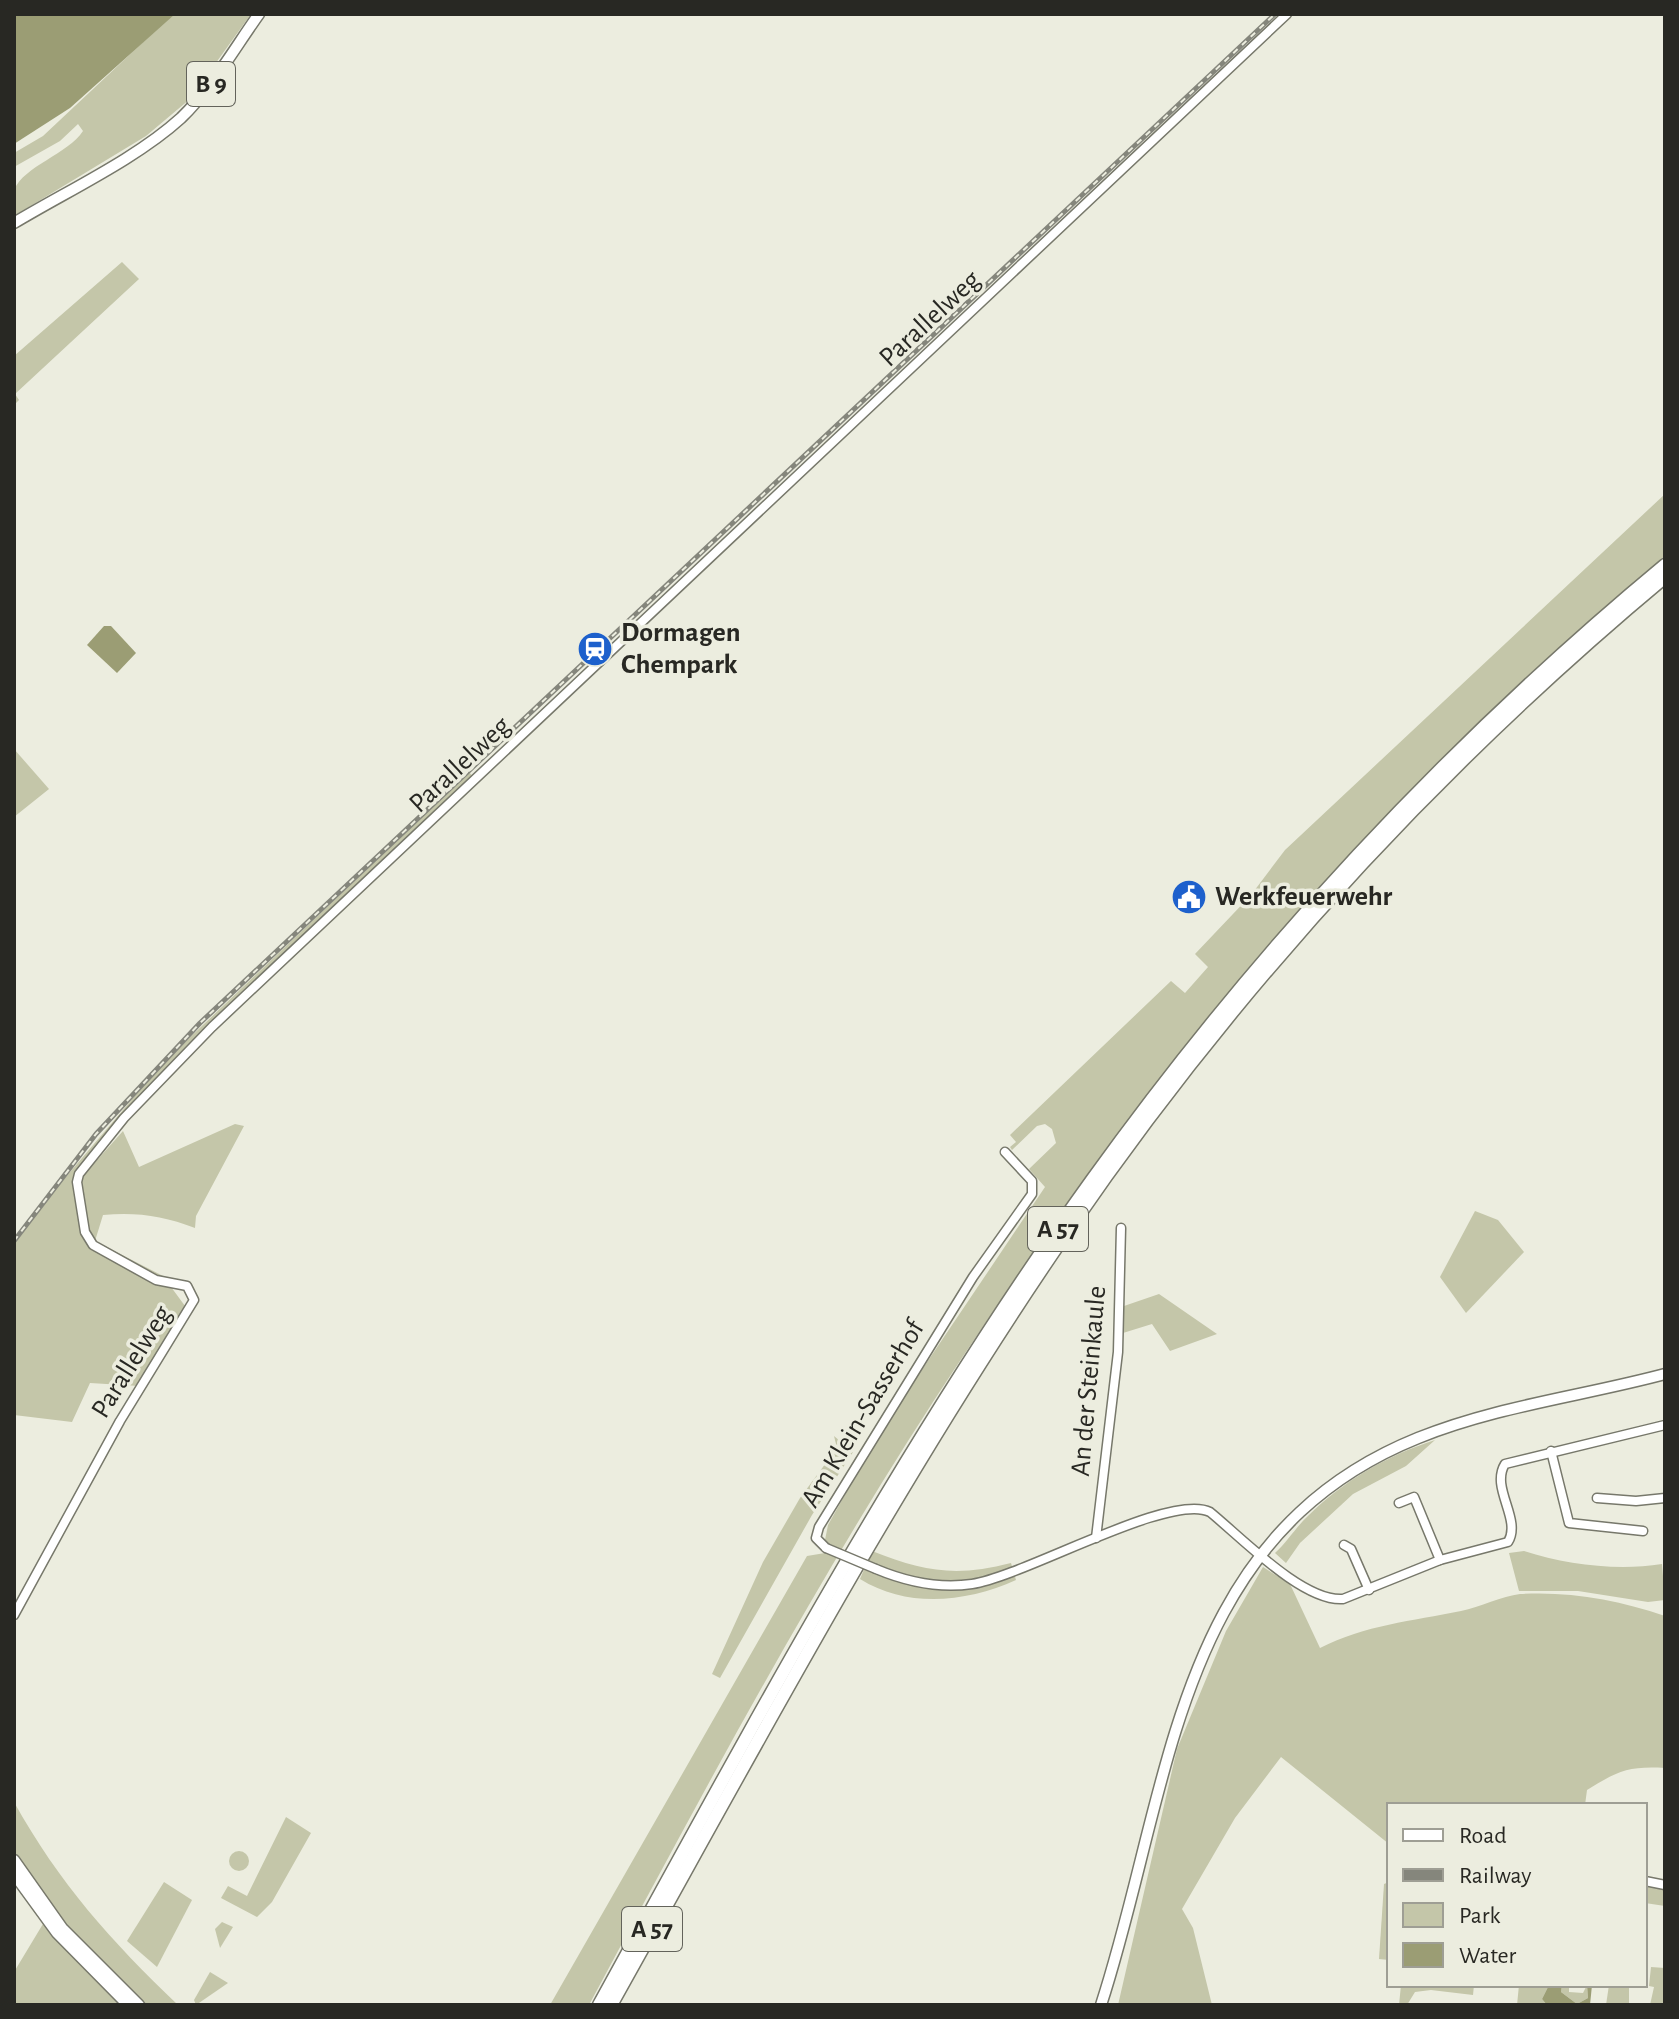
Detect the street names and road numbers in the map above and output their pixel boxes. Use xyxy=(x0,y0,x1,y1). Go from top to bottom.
road number: B 9 xyxy=(187,62,235,106)
street label: Parallelweg xyxy=(874,265,986,372)
street label: Parallelweg xyxy=(404,711,516,818)
road number: A 57 xyxy=(1028,1207,1088,1251)
street label: An der Steinkaule xyxy=(1067,1285,1111,1477)
street label: Parallelweg xyxy=(87,1301,178,1423)
street label: Am Klein-Sasserhof xyxy=(796,1314,930,1512)
road number: A 57 xyxy=(622,1907,682,1951)

